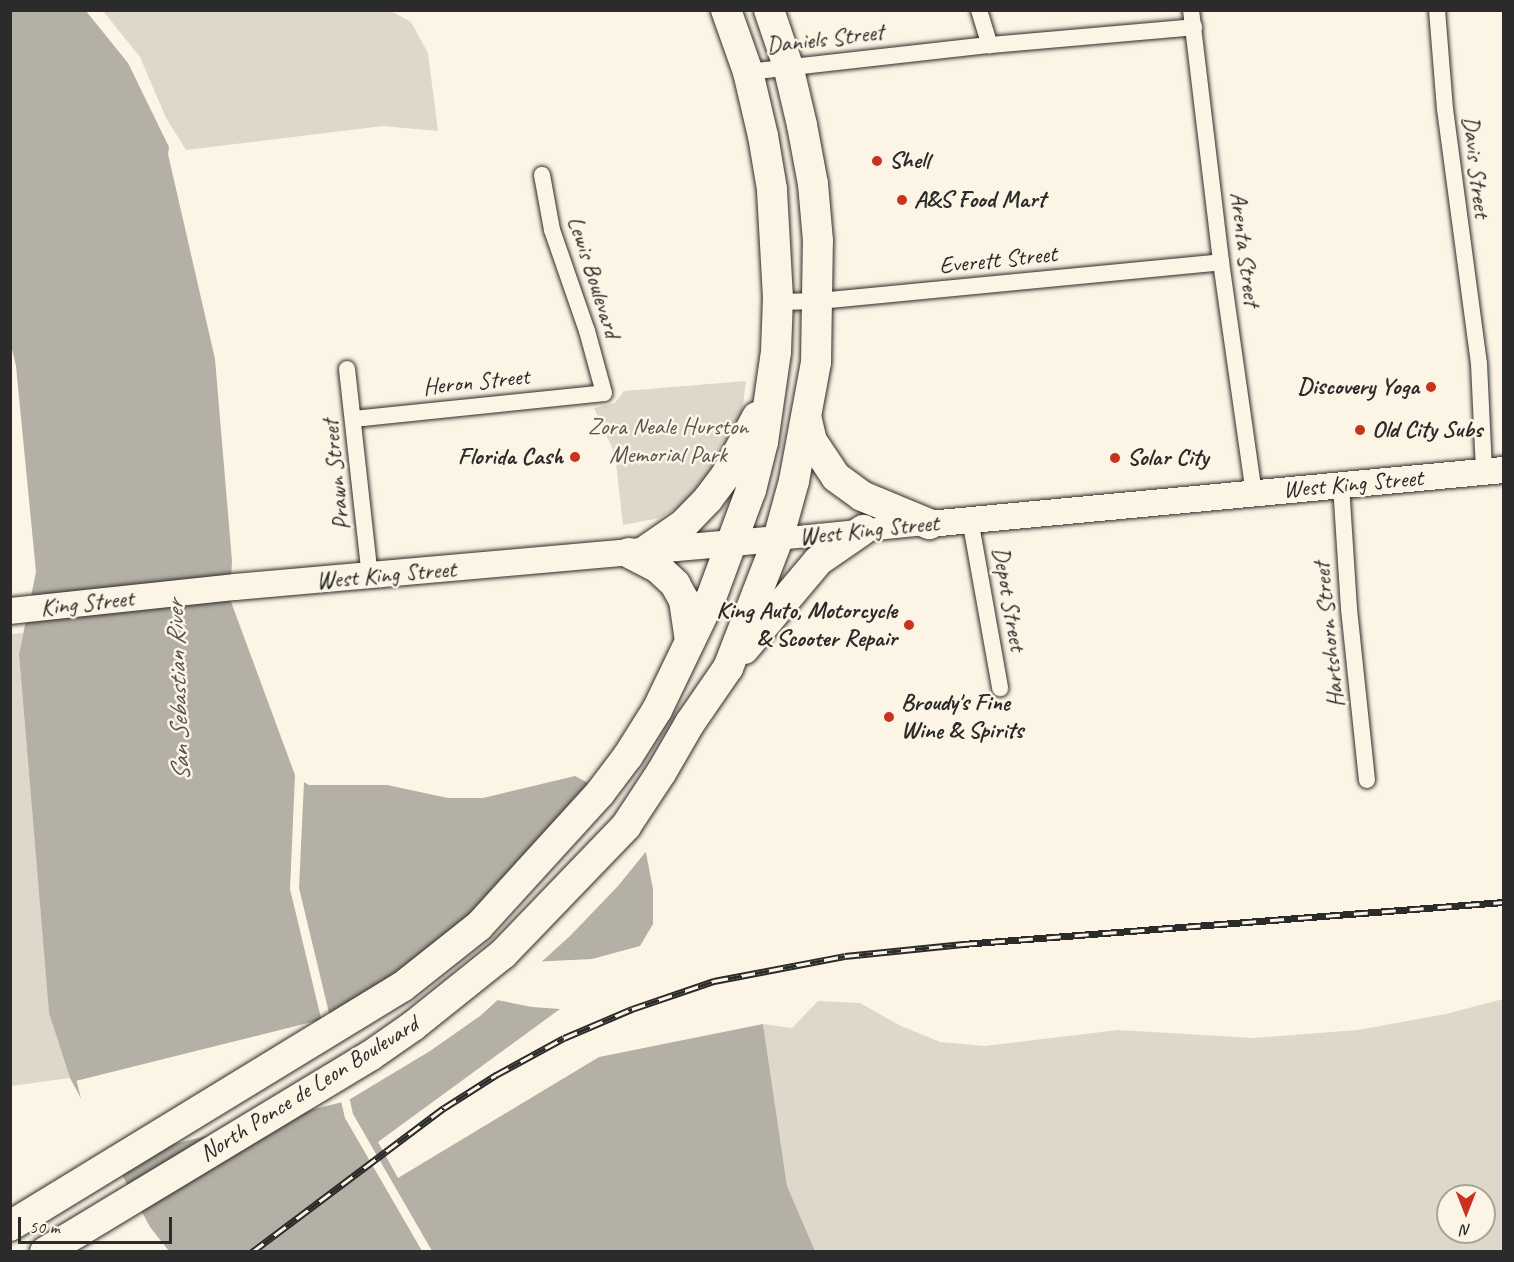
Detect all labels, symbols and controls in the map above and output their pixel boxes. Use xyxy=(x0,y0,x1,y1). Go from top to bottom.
street label: Daniels Street xyxy=(765,18,885,60)
street label: Davis Street xyxy=(1455,114,1497,220)
place label: Shell xyxy=(889,147,929,175)
marker: Shell xyxy=(870,154,884,168)
place label: A&S Food Mart xyxy=(914,186,1046,214)
street label: Arenta Street xyxy=(1224,190,1266,308)
marker: A&S Food Mart xyxy=(895,193,909,207)
street label: Lewis Boulevard xyxy=(561,212,627,342)
street label: Everett Street xyxy=(938,239,1058,281)
street label: Heron Street xyxy=(421,362,531,402)
place label: Discovery Yoga xyxy=(1298,373,1419,401)
marker: Discovery Yoga xyxy=(1424,380,1438,394)
park label: Zora Neale Hurston Memorial Park xyxy=(588,413,748,469)
place label: Old City Subs xyxy=(1372,416,1482,444)
street label: Prawn Street xyxy=(316,418,356,532)
marker: Old City Subs xyxy=(1353,423,1367,437)
place label: Florida Cash xyxy=(458,443,563,471)
place label: Solar City xyxy=(1127,444,1208,472)
marker: Florida Cash xyxy=(568,450,582,464)
marker: Solar City xyxy=(1108,451,1122,465)
street label: West King Street xyxy=(1281,463,1425,505)
street label: West King Street xyxy=(797,508,941,552)
street label: Depot Street xyxy=(986,545,1032,653)
street label: West King Street xyxy=(314,554,458,596)
street label: Hartshorn Street xyxy=(1307,561,1351,709)
street label: King Street xyxy=(39,584,135,622)
place label: King Auto, Motorcycle & Scooter Repair xyxy=(716,597,897,653)
water label: San Sebastian River xyxy=(159,600,197,782)
marker: King Auto, Motorcycle & Scooter Repair xyxy=(902,618,916,632)
place label: Broudy's Fine Wine & Spirits xyxy=(901,689,1023,745)
marker: Broudy's Fine Wine & Spirits xyxy=(882,710,896,724)
street label: North Ponce de Leon Boulevard xyxy=(194,1010,424,1168)
north arrow xyxy=(1436,1184,1496,1244)
scale bar xyxy=(21,1205,176,1243)
text: 50 m xyxy=(29,1216,60,1238)
text: N xyxy=(1461,1220,1471,1240)

